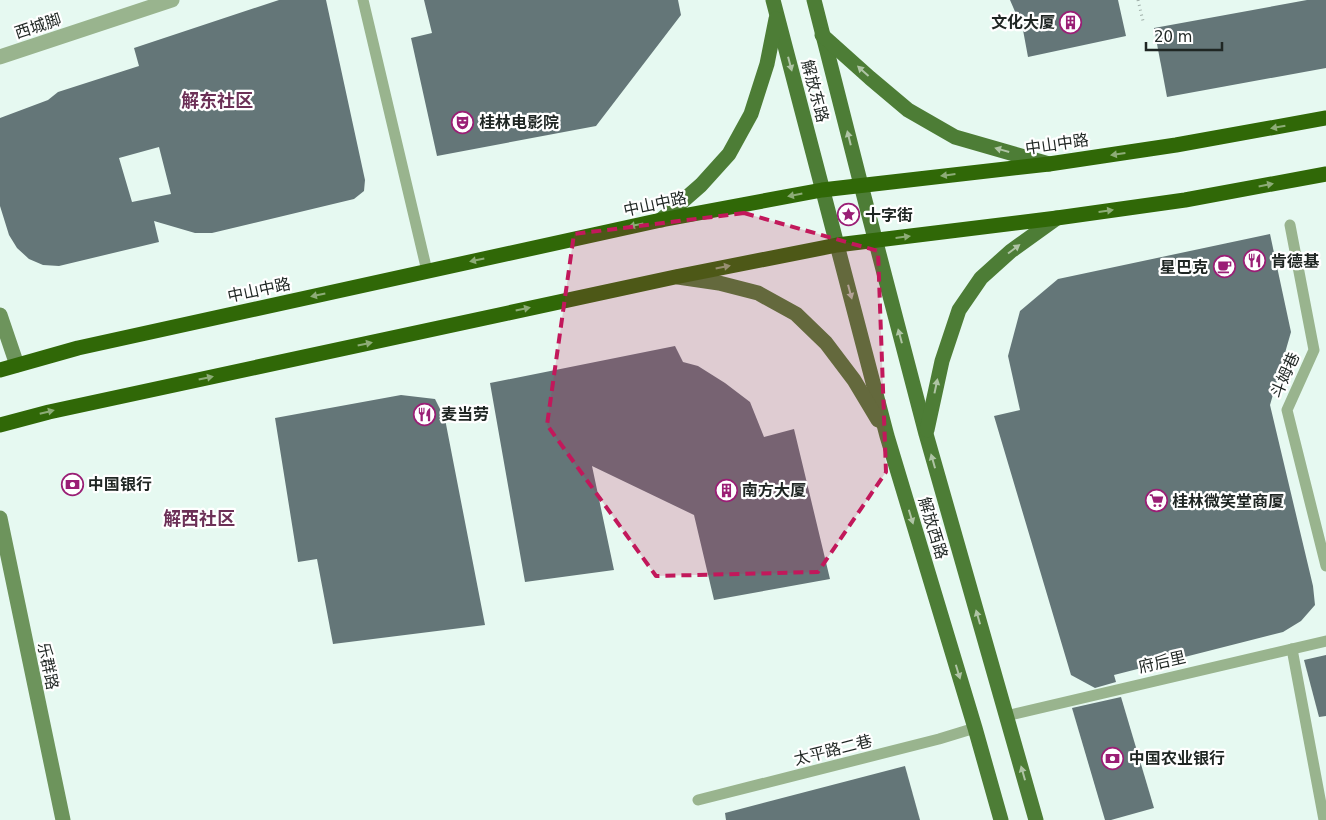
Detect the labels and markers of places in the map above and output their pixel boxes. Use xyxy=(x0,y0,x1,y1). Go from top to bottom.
building icon: 文化大厦 xyxy=(1059,10,1083,34)
place label: 文化大厦 xyxy=(991,13,1055,32)
theatre icon: 桂林电影院 xyxy=(451,110,475,134)
place label: 桂林电影院 xyxy=(479,113,559,132)
place icon: 十字街 xyxy=(837,203,861,227)
place label: 十字街 xyxy=(865,206,913,225)
restaurant icon: 肯德基 xyxy=(1243,249,1267,273)
place label: 肯德基 xyxy=(1271,252,1320,271)
cafe icon: 星巴克 xyxy=(1212,255,1236,279)
place label: 星巴克 xyxy=(1160,258,1208,277)
restaurant icon: 麦当劳 xyxy=(413,402,437,426)
place label: 麦当劳 xyxy=(441,405,489,424)
bank icon: 中国银行 xyxy=(60,472,84,496)
place label: 中国银行 xyxy=(88,475,152,494)
building icon: 南方大厦 xyxy=(714,478,738,502)
place label: 南方大厦 xyxy=(742,481,806,500)
supermarket icon: 桂林微笑堂商厦 xyxy=(1144,489,1168,513)
place label: 桂林微笑堂商厦 xyxy=(1172,492,1284,511)
bank icon: 中国农业银行 xyxy=(1101,746,1125,770)
place label: 中国农业银行 xyxy=(1129,749,1225,768)

